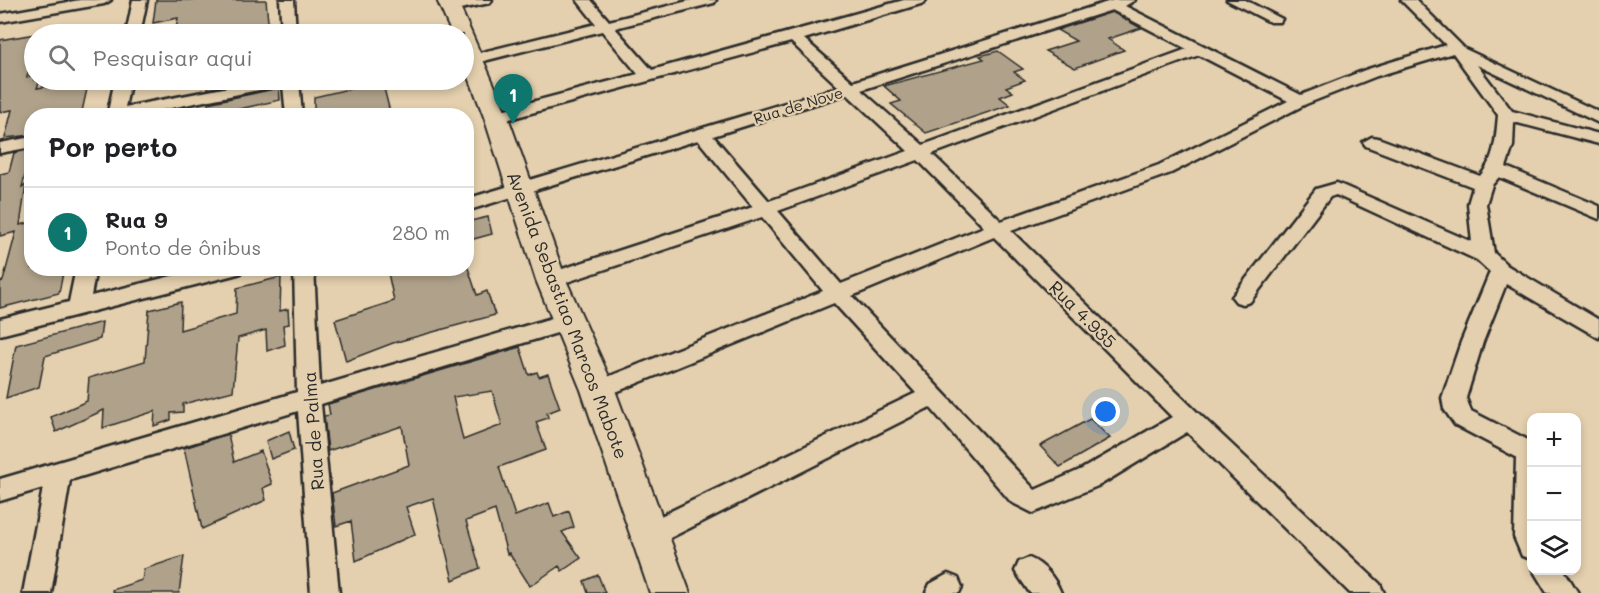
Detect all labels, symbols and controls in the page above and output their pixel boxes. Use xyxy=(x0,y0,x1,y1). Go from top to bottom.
search box xyxy=(24,24,474,90)
icon: search xyxy=(45,41,78,74)
text: Pesquisar aqui xyxy=(93,43,253,72)
pin: 1 xyxy=(494,74,532,124)
street label: Rua de Nove xyxy=(751,82,845,128)
text: Por perto xyxy=(48,130,177,164)
street label: Avenida Sebastiao Marcos Mabote xyxy=(502,168,634,462)
text: Rua 9 xyxy=(105,205,167,234)
text: 1 xyxy=(63,219,72,245)
text: 280 m xyxy=(392,219,450,245)
text: Ponto de ônibus xyxy=(105,234,261,260)
street label: Rua 4.935 xyxy=(1044,275,1122,353)
street label: Rua de Palma xyxy=(297,371,329,491)
your location xyxy=(1091,397,1120,426)
map controls xyxy=(1527,413,1581,575)
button: + xyxy=(1527,413,1581,467)
button: − xyxy=(1527,467,1581,521)
button: layers xyxy=(1527,521,1581,575)

